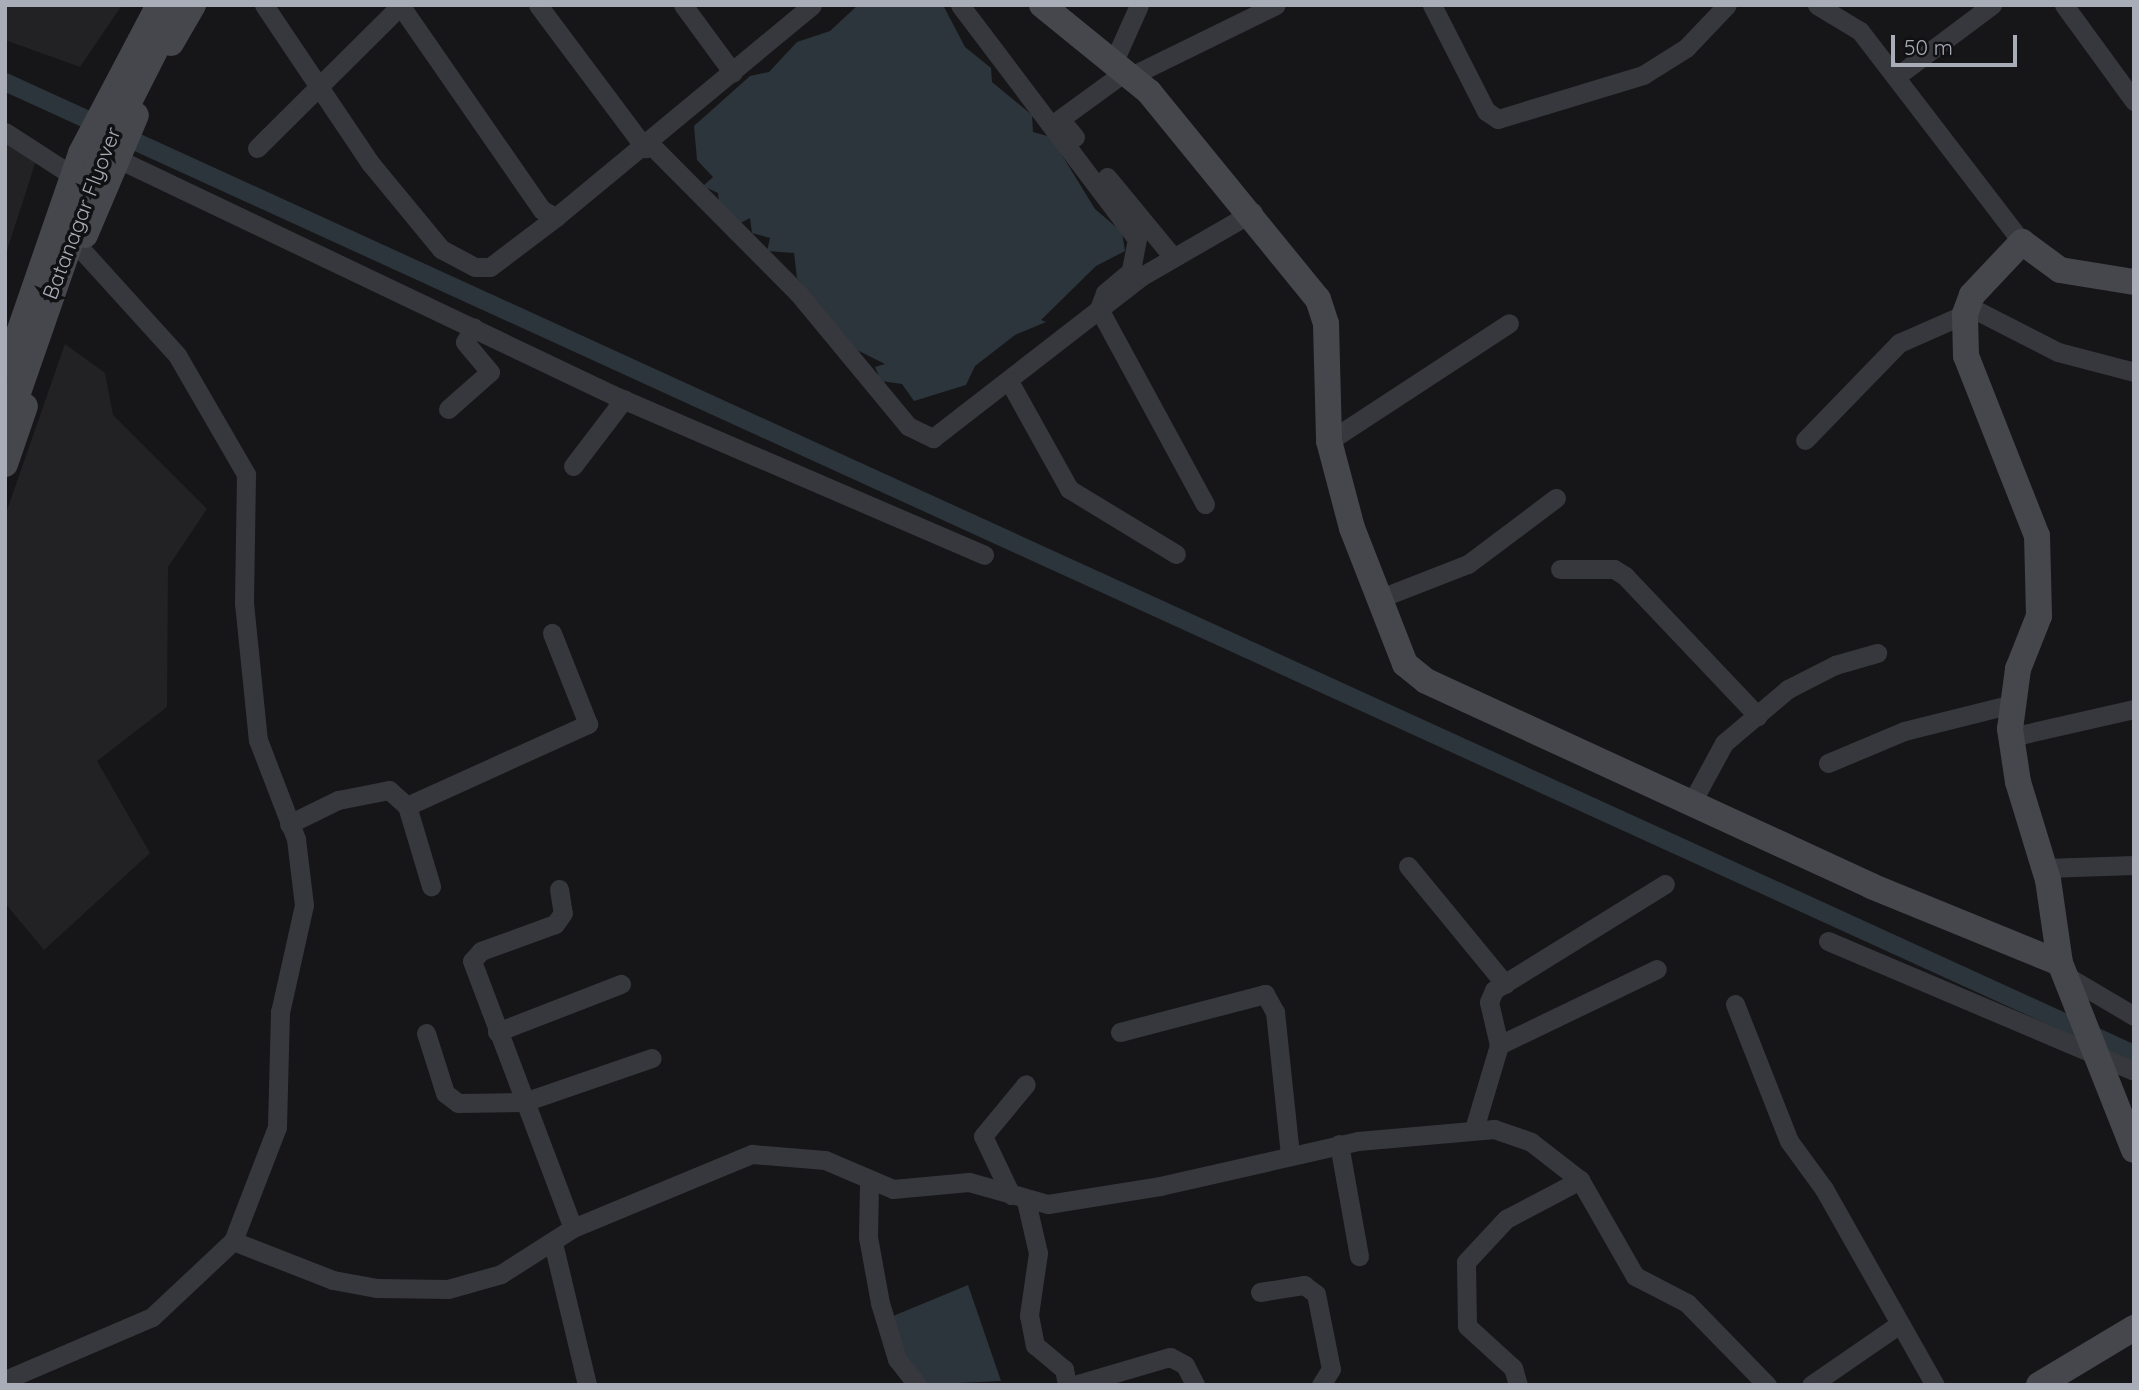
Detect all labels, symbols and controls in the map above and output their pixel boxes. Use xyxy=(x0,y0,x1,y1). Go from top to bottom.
scale bar xyxy=(1894,21,2020,65)
text: 50 m xyxy=(1904,34,1953,60)
street label: Batanagar Flyover xyxy=(37,123,125,303)

